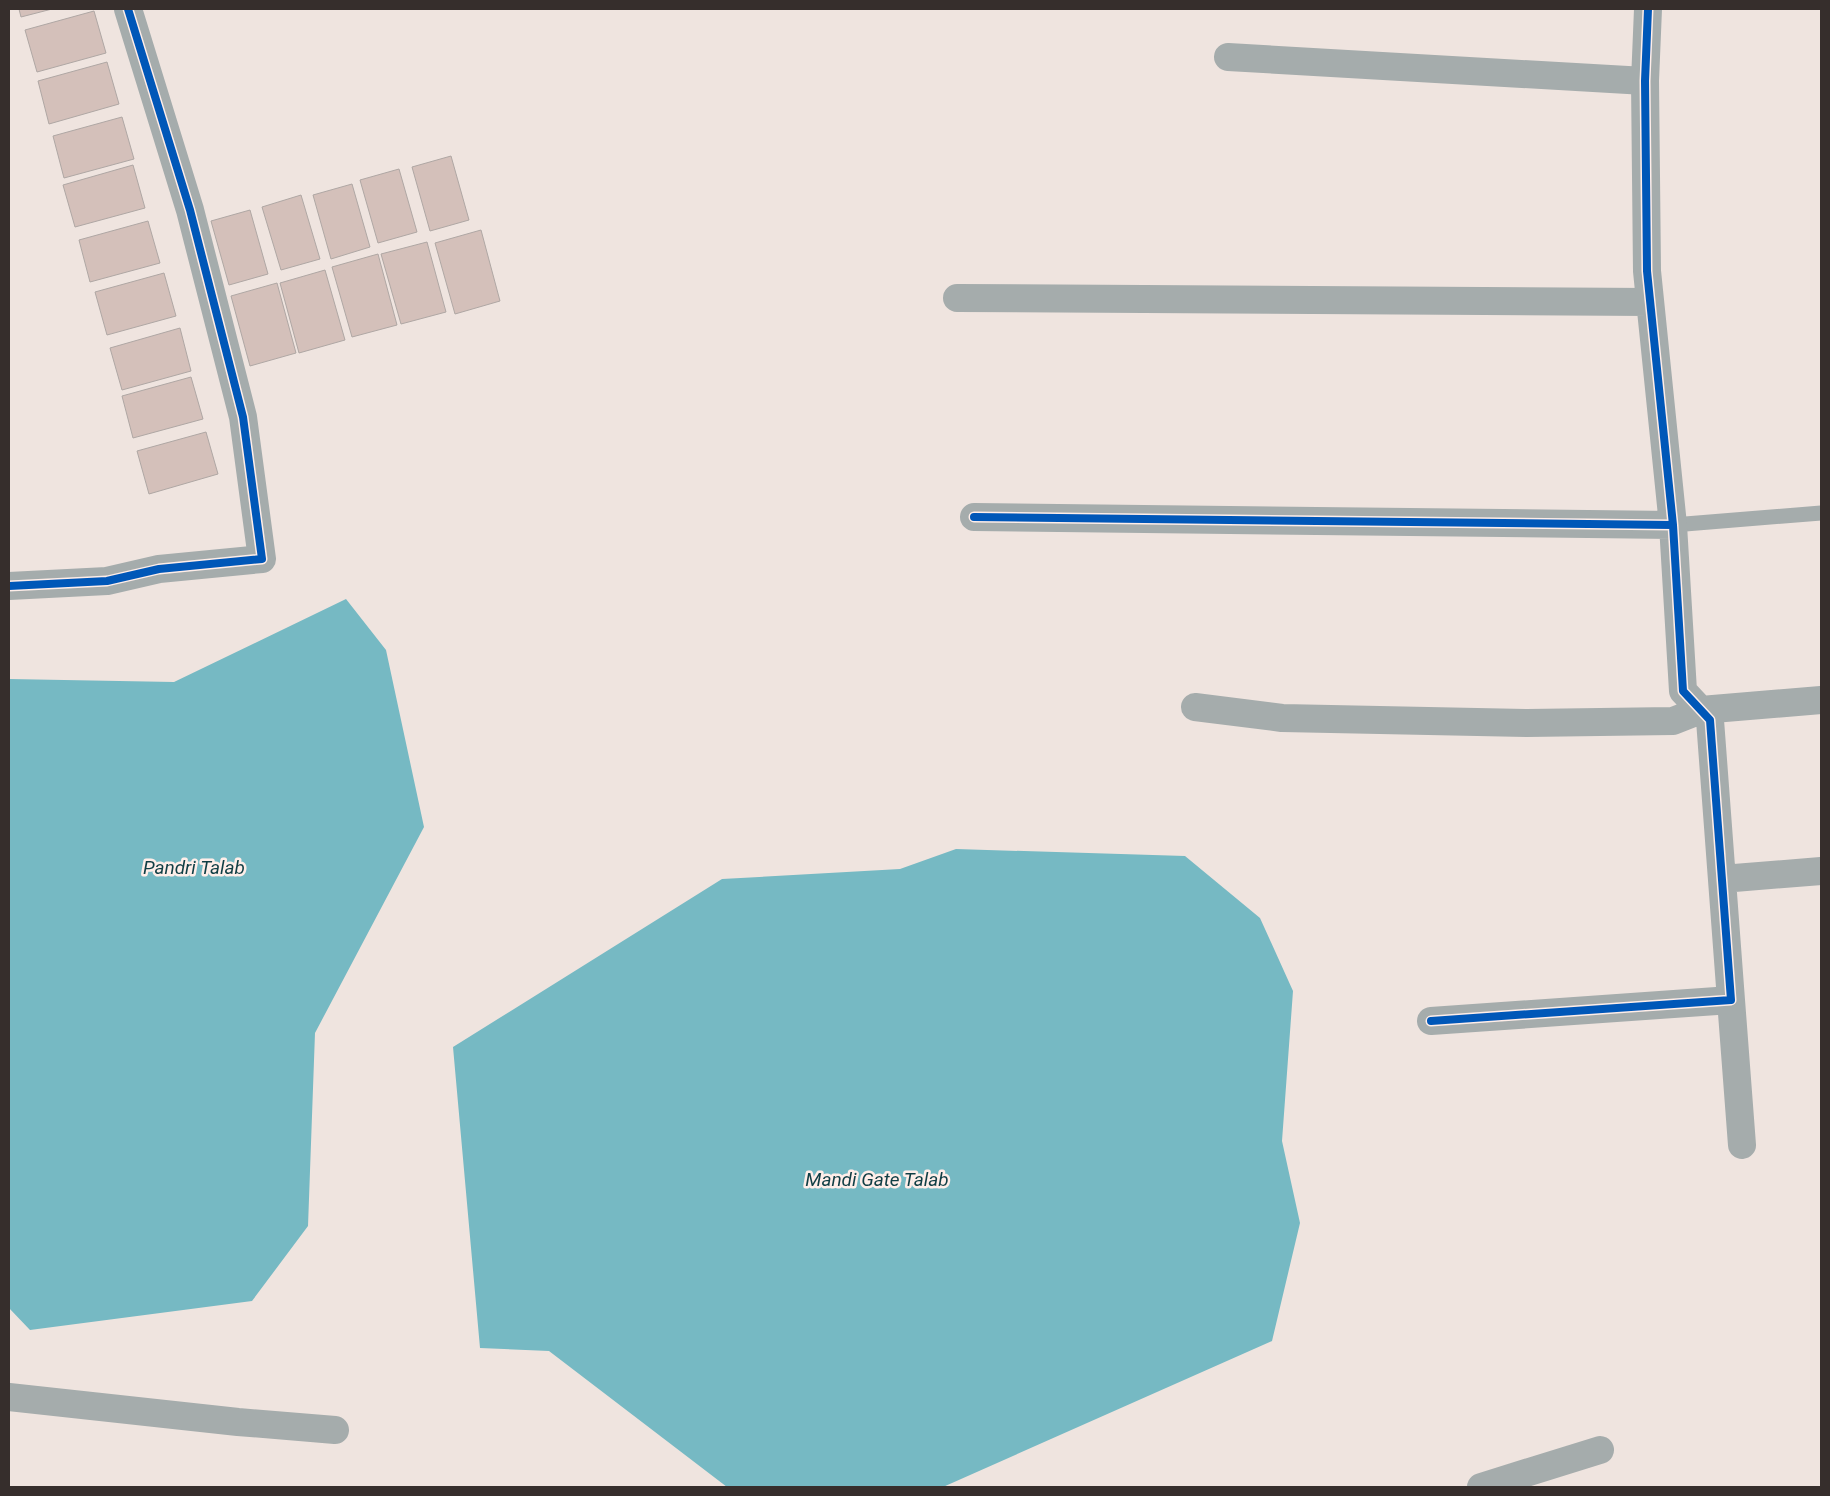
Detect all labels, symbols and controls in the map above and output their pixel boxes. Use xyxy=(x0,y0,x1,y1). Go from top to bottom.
water label: Pandri Talab xyxy=(143,856,245,879)
water label: Mandi Gate Talab xyxy=(805,1168,949,1191)

